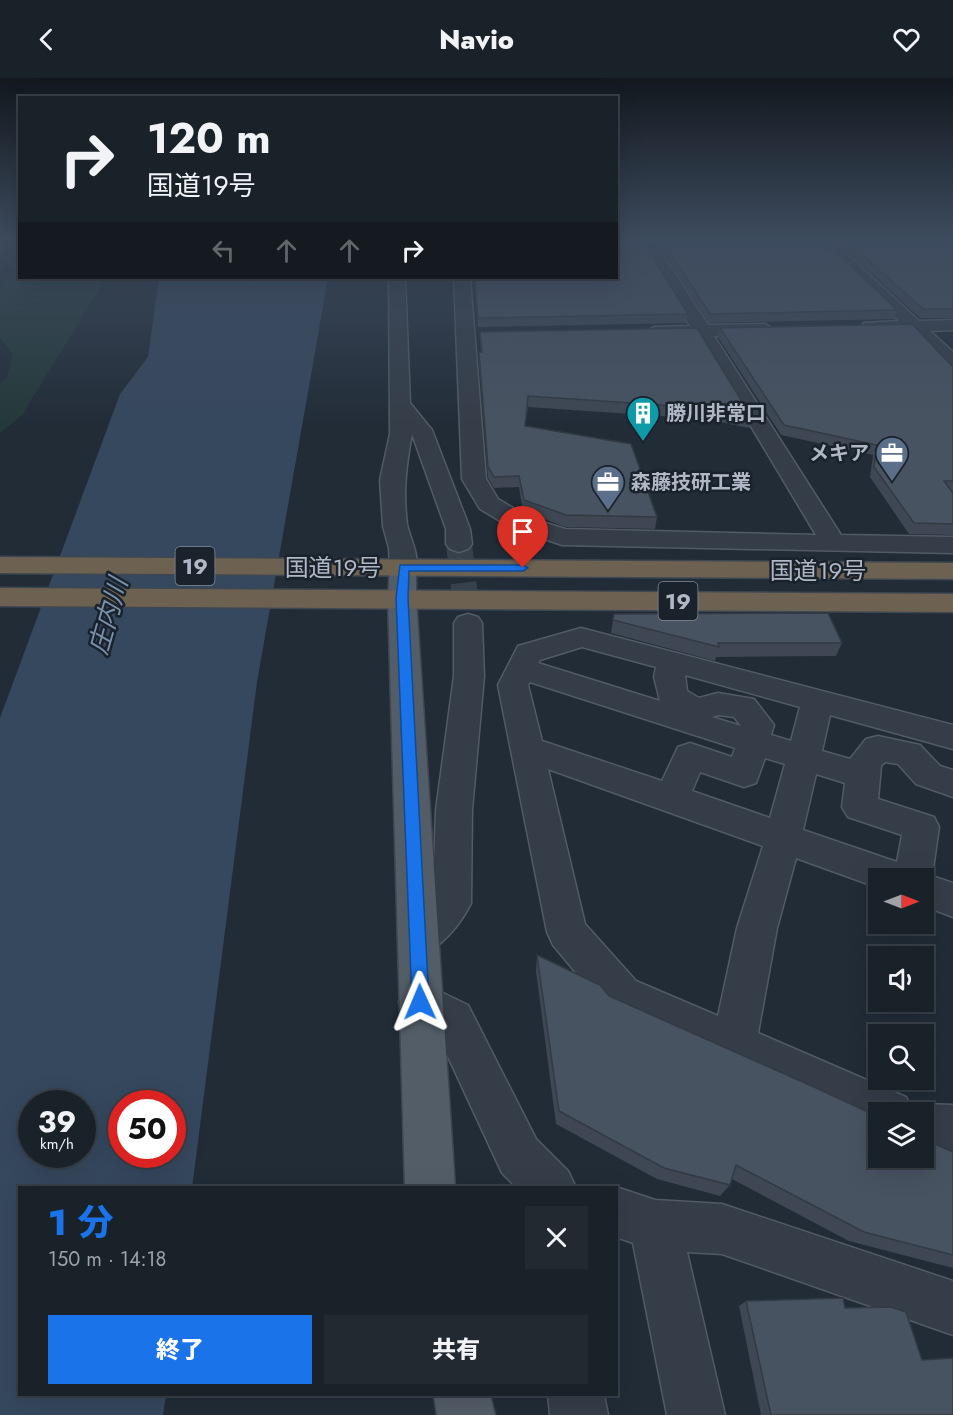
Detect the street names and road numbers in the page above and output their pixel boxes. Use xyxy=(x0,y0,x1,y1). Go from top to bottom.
road number: 19 xyxy=(176,547,214,585)
street label: 国道19号 xyxy=(285,550,381,585)
street label: 国道19号 xyxy=(770,553,866,588)
road number: 19 xyxy=(658,582,698,620)

